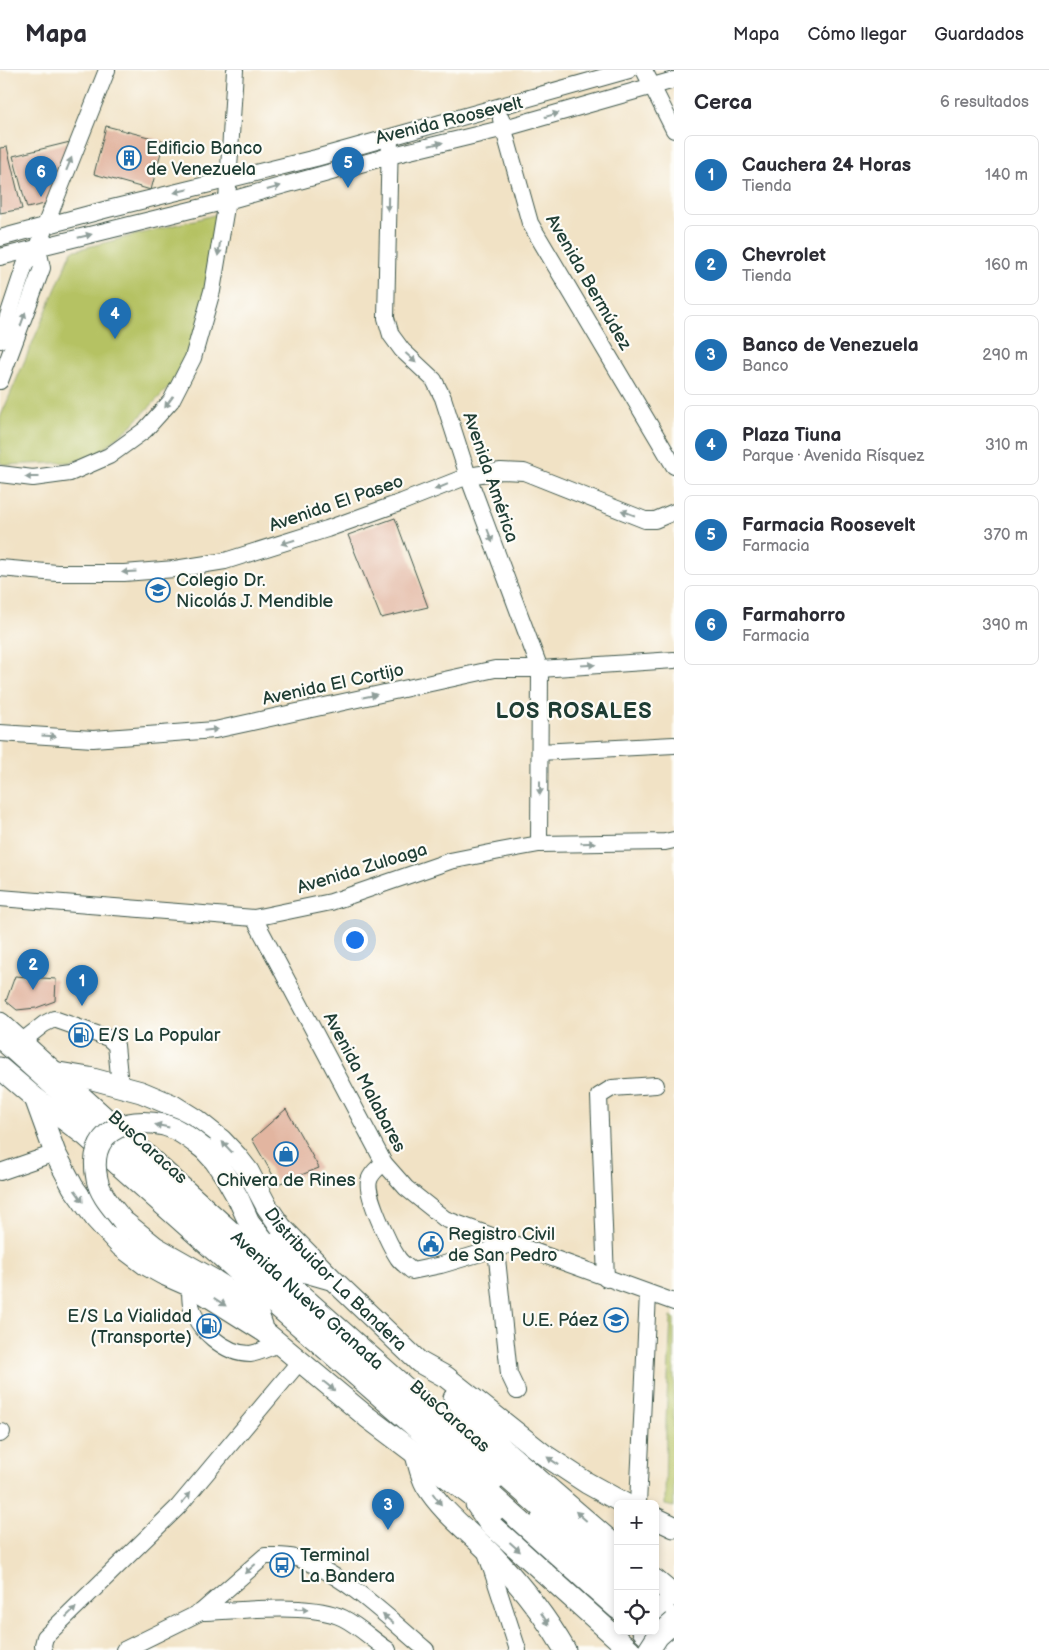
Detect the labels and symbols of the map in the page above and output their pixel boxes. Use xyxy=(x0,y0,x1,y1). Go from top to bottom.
street label: Avenida Roosevelt xyxy=(373,92,525,149)
one-way arrow xyxy=(544,110,559,118)
place label: Edificio Banco de Venezuela xyxy=(146,138,262,180)
one-way arrow xyxy=(429,140,444,148)
building icon: Edificio Banco de Venezuela xyxy=(116,145,142,171)
pin: 5 xyxy=(332,147,364,188)
pin: 6 xyxy=(25,156,57,197)
one-way arrow xyxy=(66,157,74,172)
one-way arrow xyxy=(266,183,281,191)
one-way arrow xyxy=(173,187,188,195)
one-way arrow xyxy=(384,196,392,212)
street label: Avenida Bermúdez xyxy=(541,211,636,354)
one-way arrow xyxy=(78,232,93,240)
one-way arrow xyxy=(214,241,222,257)
pin: 4 xyxy=(99,298,131,339)
one-way arrow xyxy=(19,311,27,326)
one-way arrow xyxy=(405,352,417,364)
one-way arrow xyxy=(164,395,174,409)
street label: Avenida América xyxy=(458,409,523,545)
street label: Avenida El Paseo xyxy=(266,471,406,536)
one-way arrow xyxy=(24,473,40,481)
one-way arrow xyxy=(433,483,448,491)
one-way arrow xyxy=(620,509,635,517)
one-way arrow xyxy=(486,529,494,544)
one-way arrow xyxy=(280,538,295,546)
one-way arrow xyxy=(121,569,137,577)
place label: Colegio Dr. Nicolás J. Mendible xyxy=(176,570,334,612)
school or university icon: Colegio Dr. Nicolás J. Mendible xyxy=(145,577,171,603)
street label: Avenida El Cortijo xyxy=(260,659,406,710)
one-way arrow xyxy=(581,661,597,669)
one-way arrow xyxy=(362,692,378,700)
district label: LOS ROSALES xyxy=(495,698,653,725)
one-way arrow xyxy=(203,726,219,734)
one-way arrow xyxy=(41,733,57,741)
one-way arrow xyxy=(536,780,544,796)
street label: Avenida Zuloaga xyxy=(295,839,430,898)
one-way arrow xyxy=(580,839,596,847)
your location xyxy=(342,927,368,953)
pin: 2 xyxy=(17,949,49,990)
pin: 1 xyxy=(66,965,98,1006)
street label: Avenida Malabares xyxy=(319,1009,410,1156)
fuel station icon: E/S La Popular xyxy=(68,1022,94,1048)
place label: E/S La Popular xyxy=(98,1025,221,1046)
street label: BusCaracas xyxy=(104,1106,192,1188)
one-way arrow xyxy=(154,1122,169,1130)
one-way arrow xyxy=(221,1141,233,1153)
shop icon: Chivera de Rines xyxy=(273,1141,299,1167)
place label: Chivera de Rines xyxy=(216,1170,356,1191)
one-way arrow xyxy=(74,1189,84,1202)
street label: Distribuidor La Bandera xyxy=(260,1204,411,1356)
place label: Registro Civil de San Pedro xyxy=(448,1224,558,1266)
street label: Avenida Nueva Granada xyxy=(226,1227,388,1374)
public building icon: Registro Civil de San Pedro xyxy=(418,1231,444,1257)
one-way arrow xyxy=(213,1298,226,1307)
place label: E/S La Vialidad (Transporte) xyxy=(67,1306,192,1348)
school or university icon: U.E. Páez xyxy=(603,1307,629,1333)
place label: U.E. Páez xyxy=(522,1310,598,1331)
fuel station icon: E/S La Vialidad (Transporte) xyxy=(196,1313,222,1339)
street label: BusCaracas xyxy=(405,1376,494,1457)
one-way arrow xyxy=(323,1380,336,1391)
one-way arrow xyxy=(547,1456,560,1465)
pin: 3 xyxy=(372,1489,404,1530)
one-way arrow xyxy=(180,1492,191,1505)
one-way arrow xyxy=(432,1492,442,1506)
one-way arrow xyxy=(575,1510,587,1522)
one-way arrow xyxy=(509,1541,521,1553)
place label: Terminal La Bandera xyxy=(300,1545,395,1587)
bus stop icon: Terminal La Bandera xyxy=(269,1552,295,1578)
one-way arrow xyxy=(245,1563,257,1575)
one-way arrow xyxy=(64,1606,76,1618)
one-way arrow xyxy=(294,1606,310,1614)
one-way arrow xyxy=(382,1613,395,1624)
one-way arrow xyxy=(541,1613,550,1626)

